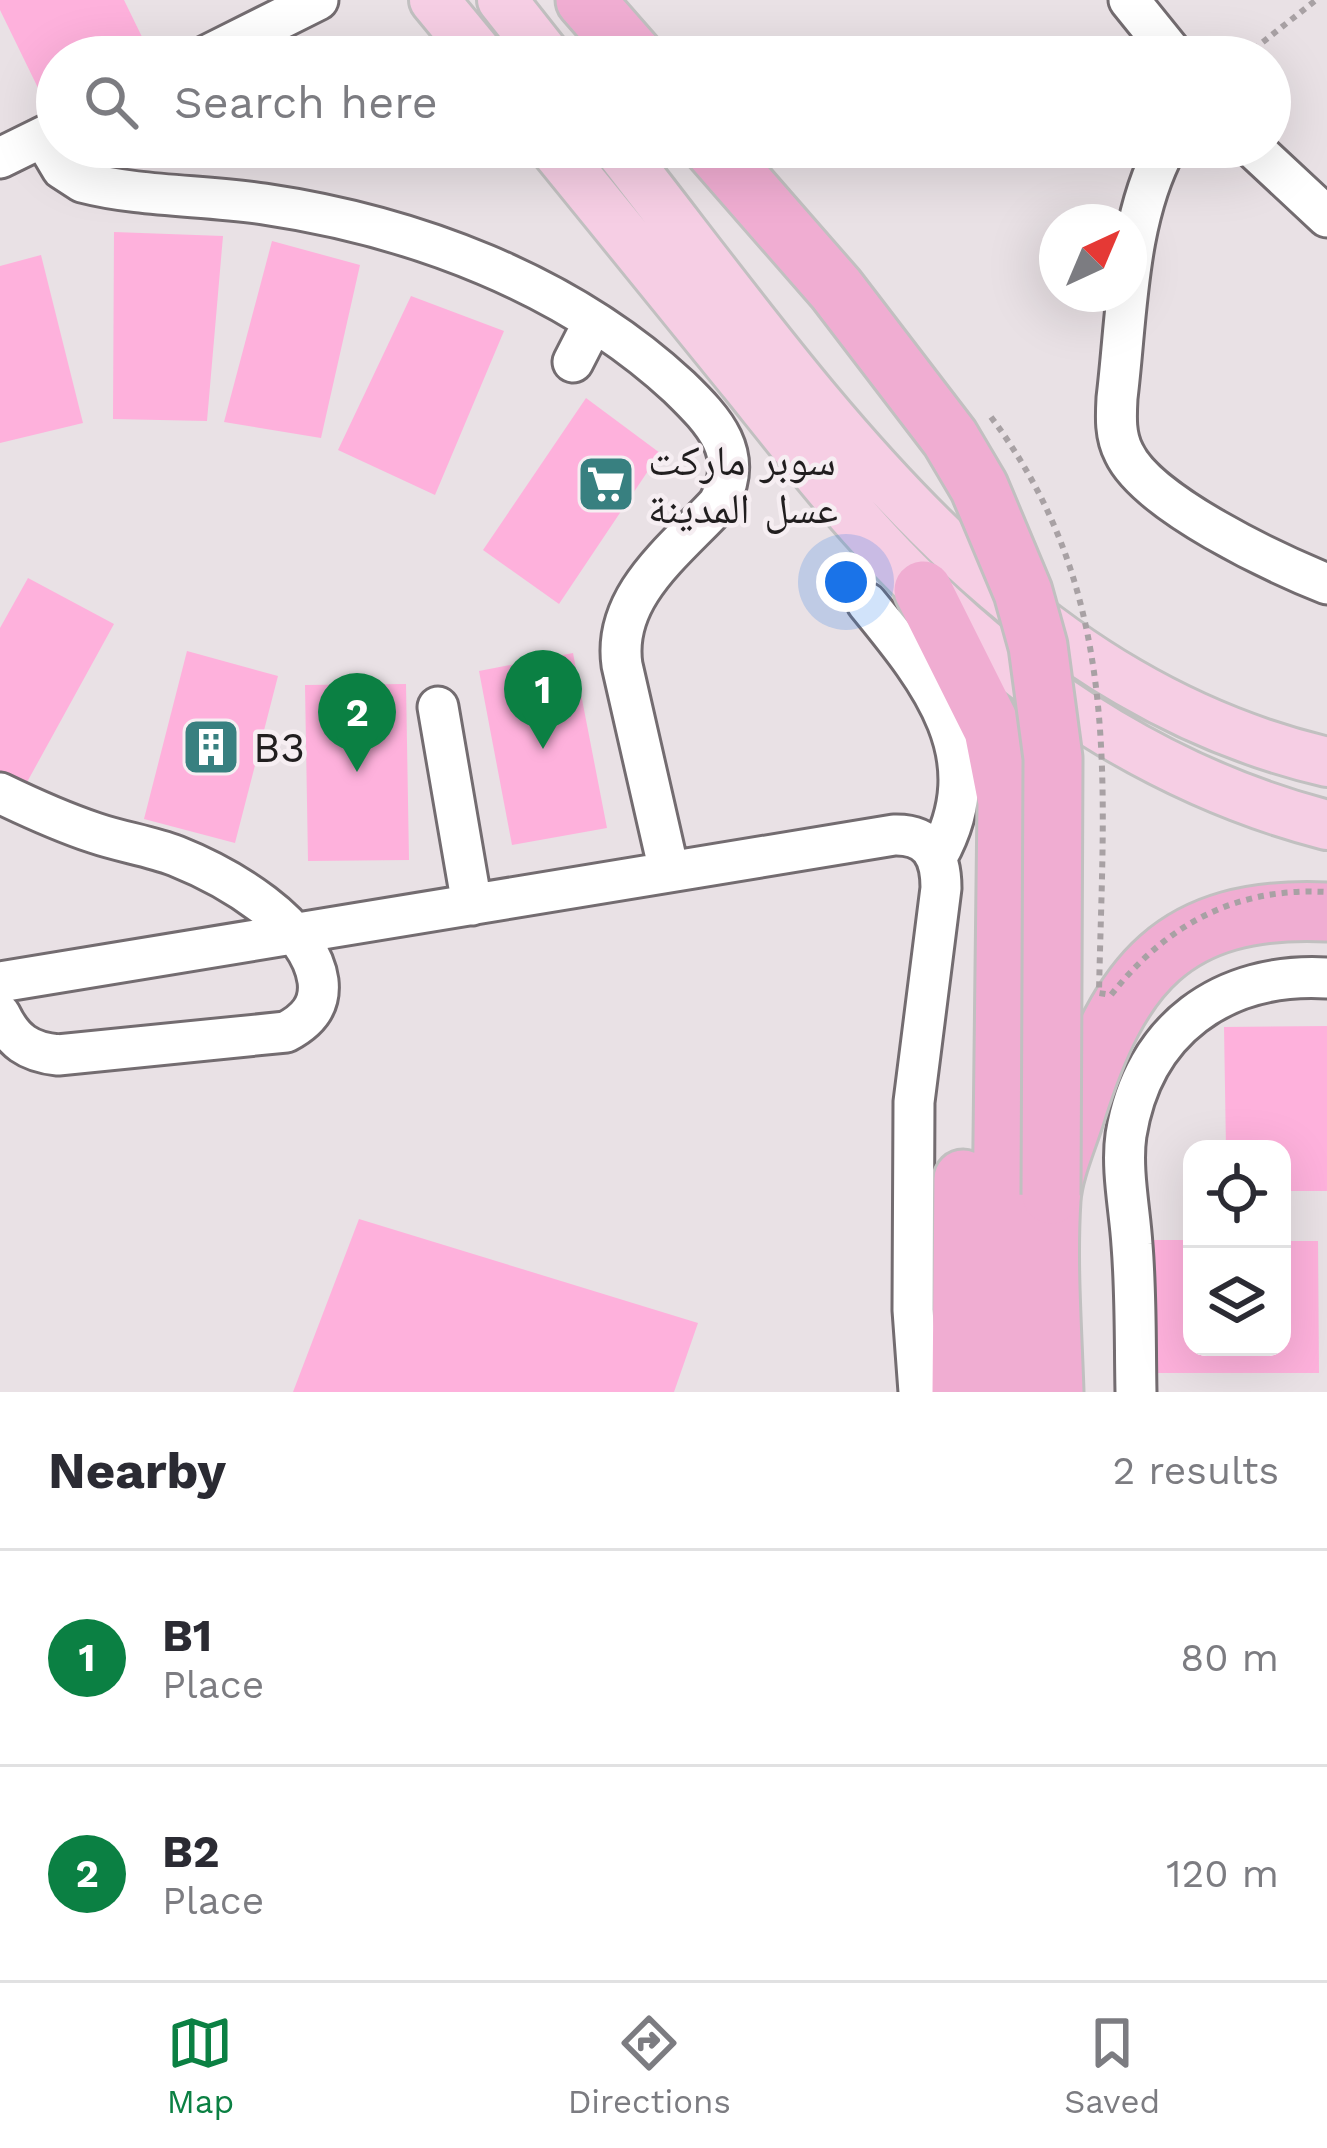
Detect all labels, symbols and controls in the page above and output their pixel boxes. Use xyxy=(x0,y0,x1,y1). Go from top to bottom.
search box xyxy=(36,36,1291,168)
icon: search xyxy=(78,69,144,135)
text: Search here xyxy=(174,76,438,129)
north arrow xyxy=(1039,204,1147,312)
place label: سوبر ماركت عسل المدينة xyxy=(648,436,838,534)
supermarket icon: سوبر ماركت عسل المدينة xyxy=(575,453,637,515)
your location xyxy=(816,552,876,612)
pin: 1 xyxy=(504,650,582,749)
pin: 2 xyxy=(318,673,396,772)
building icon: B3 xyxy=(180,716,242,778)
place label: B3 xyxy=(253,723,305,772)
map controls xyxy=(1183,1140,1291,1356)
button: locate xyxy=(1183,1140,1291,1248)
button: layers xyxy=(1183,1248,1291,1356)
text: Nearby xyxy=(48,1441,226,1500)
text: 2 results xyxy=(1113,1448,1279,1493)
text: B1 xyxy=(162,1609,212,1662)
text: 1 xyxy=(79,1635,95,1680)
text: 80 m xyxy=(1180,1635,1279,1680)
text: Place xyxy=(162,1662,264,1707)
text: B2 xyxy=(162,1825,220,1878)
text: 2 xyxy=(75,1851,99,1896)
text: 120 m xyxy=(1166,1851,1279,1896)
text: Place xyxy=(162,1878,264,1923)
tab: Map xyxy=(167,2010,234,2121)
tab: Directions xyxy=(568,2010,731,2121)
tab: Saved xyxy=(1064,2010,1160,2121)

